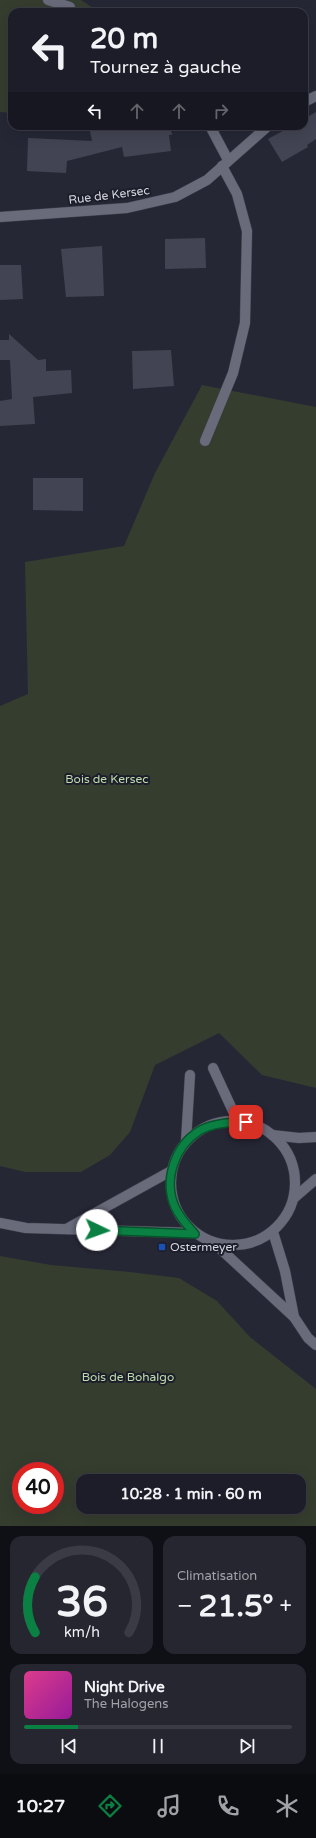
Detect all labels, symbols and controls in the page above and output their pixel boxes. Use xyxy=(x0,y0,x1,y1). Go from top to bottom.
text: 20 m xyxy=(90,22,158,56)
icon: left xyxy=(24,24,76,76)
text: Tournez à gauche xyxy=(90,56,241,78)
icon: left xyxy=(84,100,106,122)
icon: ahead xyxy=(126,100,148,122)
icon: ahead xyxy=(168,100,190,122)
icon: right xyxy=(210,100,232,122)
street label: Rue de Kersec xyxy=(68,183,150,207)
park label: Bois de Kersec xyxy=(65,772,149,786)
pin xyxy=(229,1105,263,1139)
icon: arrive xyxy=(235,1111,257,1133)
position arrow xyxy=(76,1209,118,1251)
place label: Ostermeyer xyxy=(170,1240,237,1254)
marker: Ostermeyer xyxy=(157,1242,167,1252)
park label: Bois de Bohalgo xyxy=(82,1370,174,1384)
speed limit sign: 40 xyxy=(12,1462,64,1514)
text: 10:28 · 1 min · 60 m xyxy=(120,1485,262,1503)
text: Climatisation xyxy=(177,1568,257,1584)
text: 36 xyxy=(55,1578,108,1628)
text: 21.5° xyxy=(199,1588,274,1625)
text: − xyxy=(177,1593,193,1619)
text: + xyxy=(280,1593,292,1619)
text: km/h xyxy=(64,1624,99,1641)
text: Night Drive xyxy=(84,1678,165,1696)
text: The Halogens xyxy=(84,1696,168,1712)
icon: previous xyxy=(58,1735,80,1757)
icon: pause xyxy=(147,1735,169,1757)
icon: next xyxy=(236,1735,258,1757)
icon: directions xyxy=(96,1792,124,1820)
icon: music xyxy=(155,1792,183,1820)
icon: phone xyxy=(214,1792,242,1820)
icon: climate xyxy=(273,1792,301,1820)
text: 10:27 xyxy=(15,1795,65,1817)

